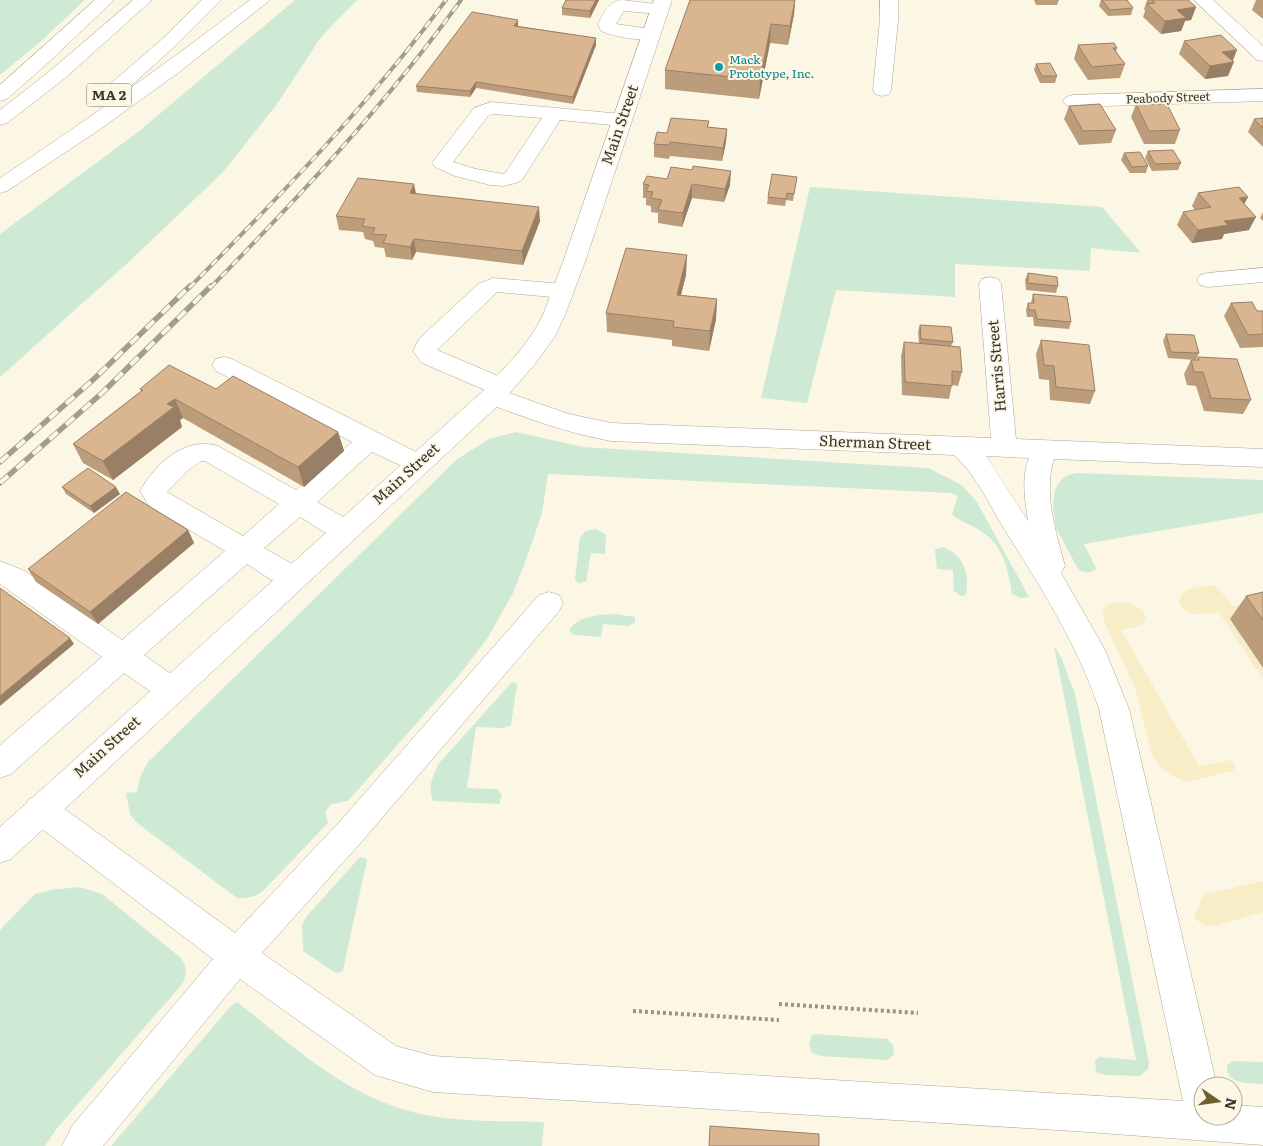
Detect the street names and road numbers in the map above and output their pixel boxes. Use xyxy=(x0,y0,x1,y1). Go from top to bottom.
street label: Main Street xyxy=(594,81,643,168)
road number: MA 2 xyxy=(86,84,132,106)
street label: Peabody Street xyxy=(1125,87,1211,107)
street label: Harris Street xyxy=(980,319,1011,413)
street label: Sherman Street xyxy=(819,428,931,455)
street label: Main Street xyxy=(366,436,444,509)
street label: Main Street xyxy=(67,709,145,782)

